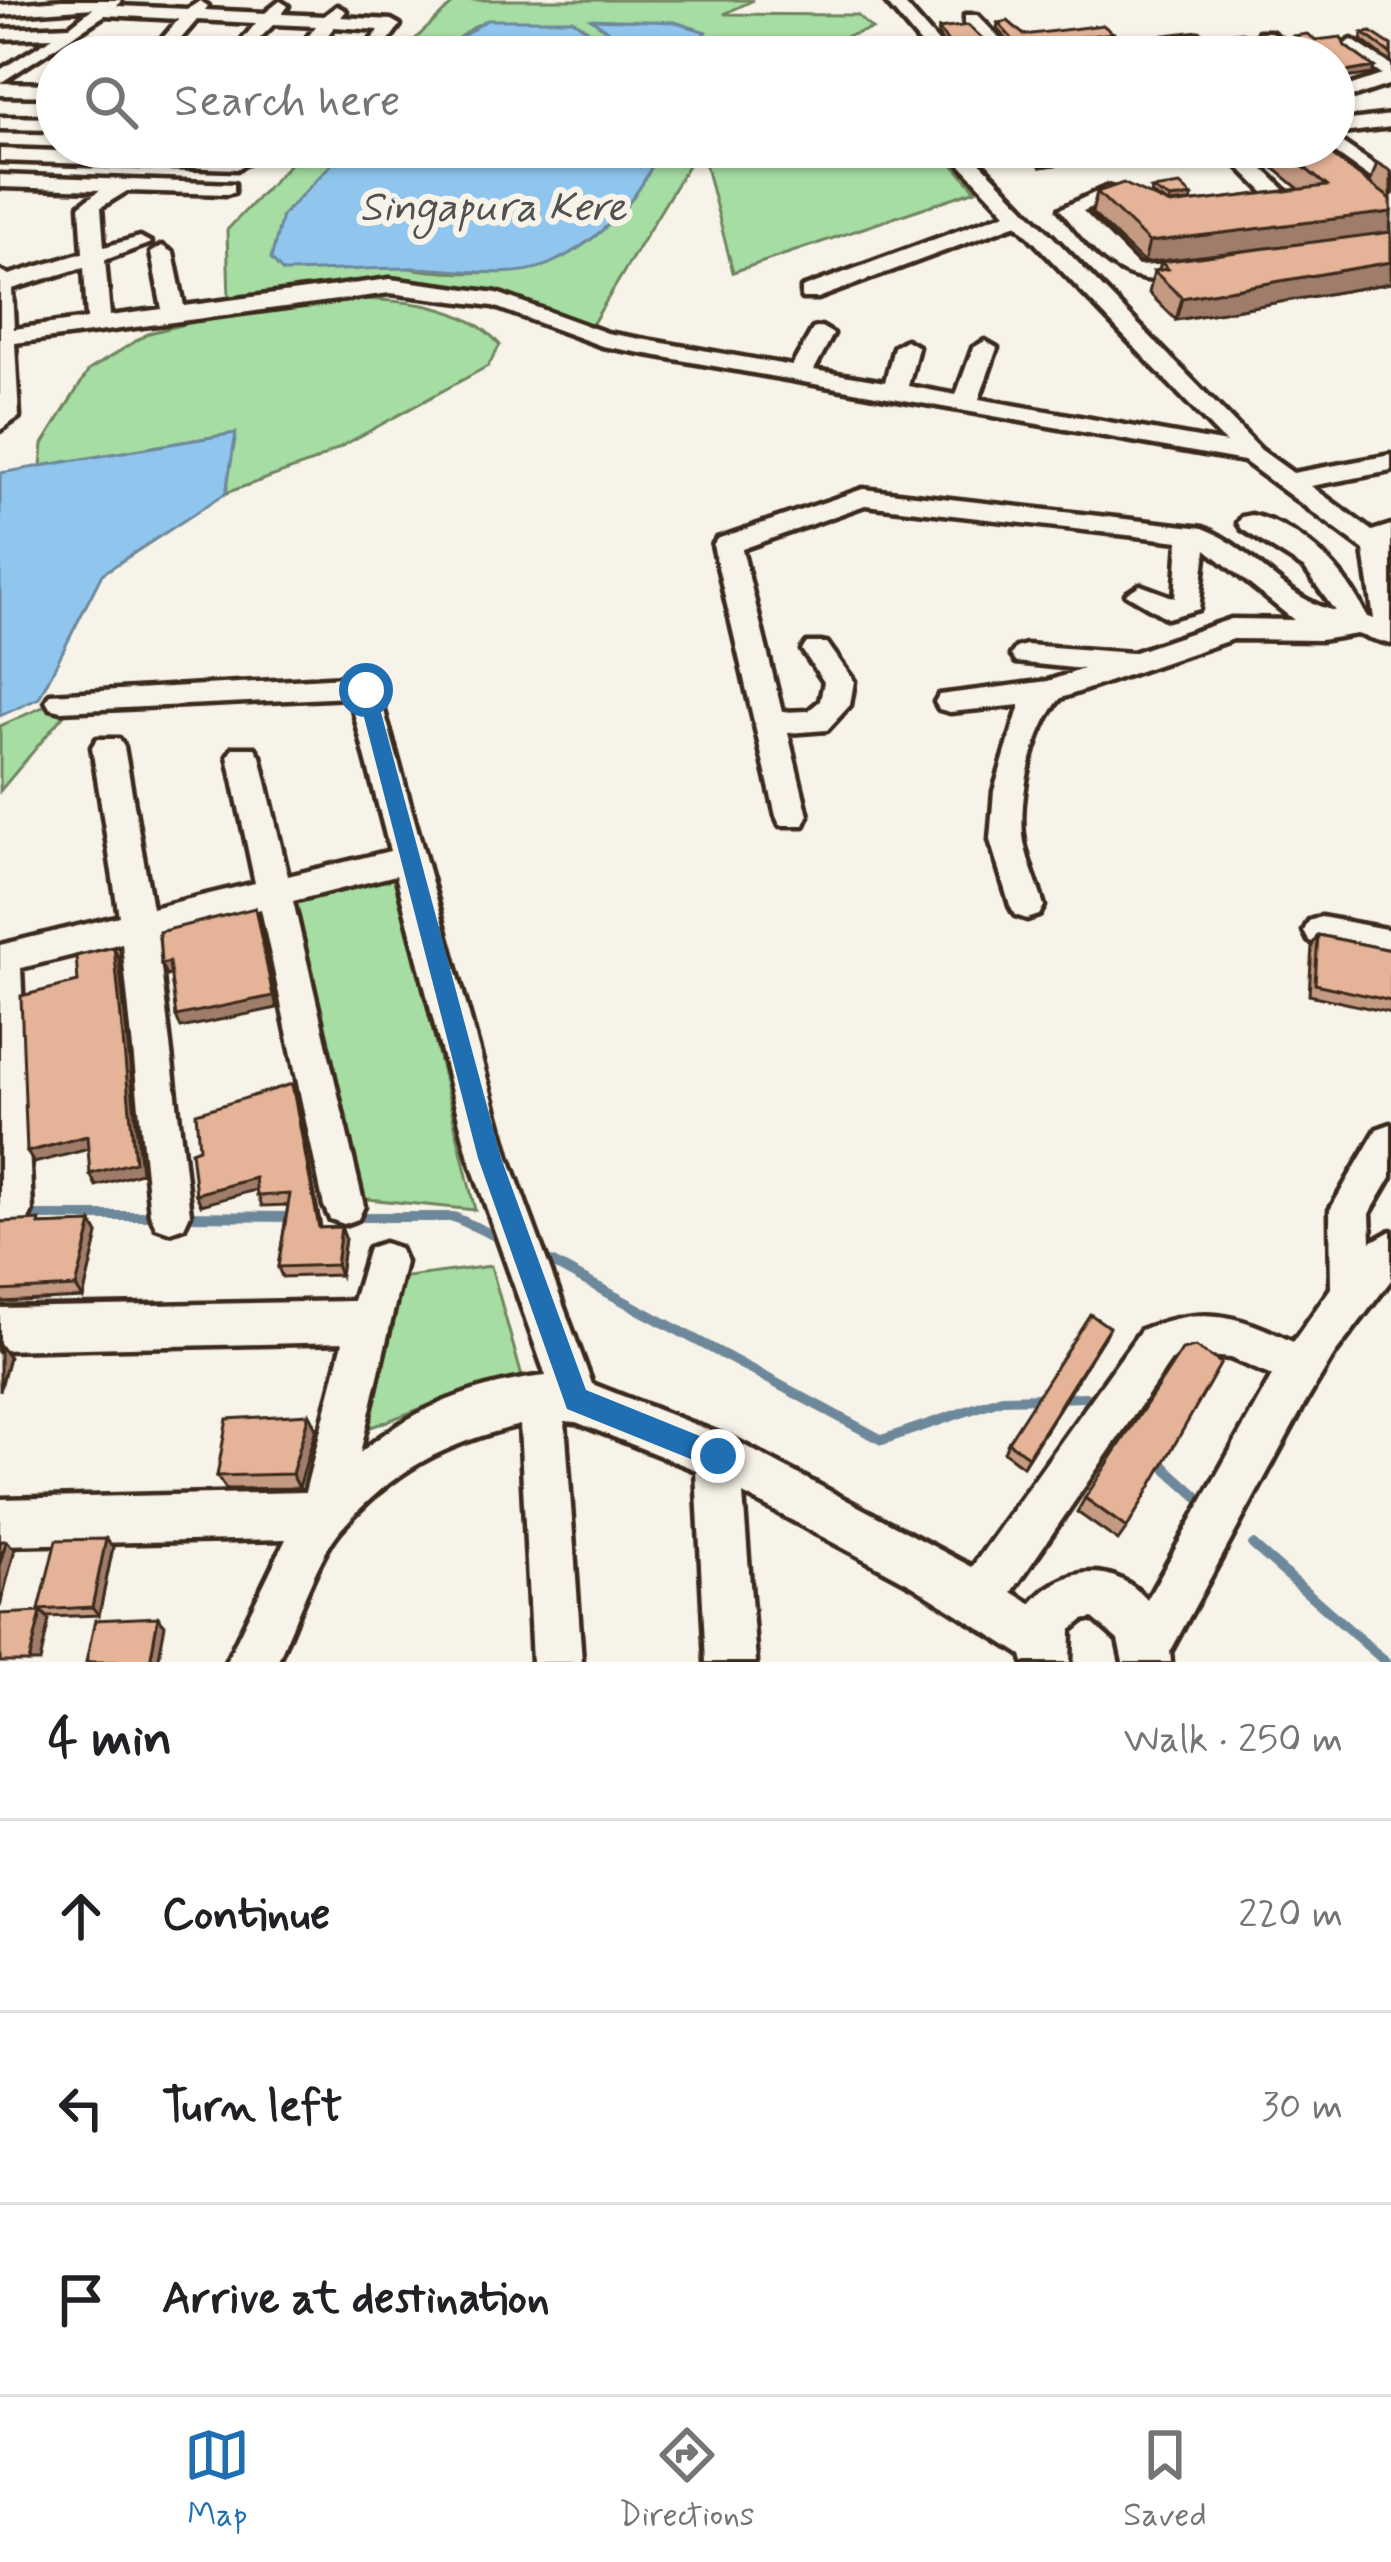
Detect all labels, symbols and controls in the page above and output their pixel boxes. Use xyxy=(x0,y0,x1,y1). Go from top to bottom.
search box xyxy=(36,36,1355,168)
icon: search xyxy=(78,69,144,135)
text: Search here xyxy=(174,73,401,132)
water label: Singapura Kere xyxy=(359,181,628,240)
route start xyxy=(339,663,393,717)
route end xyxy=(691,1429,745,1483)
text: 4 min xyxy=(48,1707,172,1773)
text: Walk · 250 m xyxy=(1124,1715,1343,1766)
icon: ahead xyxy=(48,1883,114,1949)
text: Continue xyxy=(162,1886,330,1945)
text: 220 m xyxy=(1238,1890,1343,1941)
icon: left xyxy=(48,2075,114,2141)
text: Turn left xyxy=(162,2078,342,2137)
text: 30 m xyxy=(1261,2082,1343,2133)
icon: arrive xyxy=(48,2267,114,2333)
text: Arrive at destination xyxy=(162,2270,550,2329)
tab: Map xyxy=(184,2422,250,2538)
tab: Directions xyxy=(619,2422,755,2538)
tab: Saved xyxy=(1123,2422,1207,2538)

